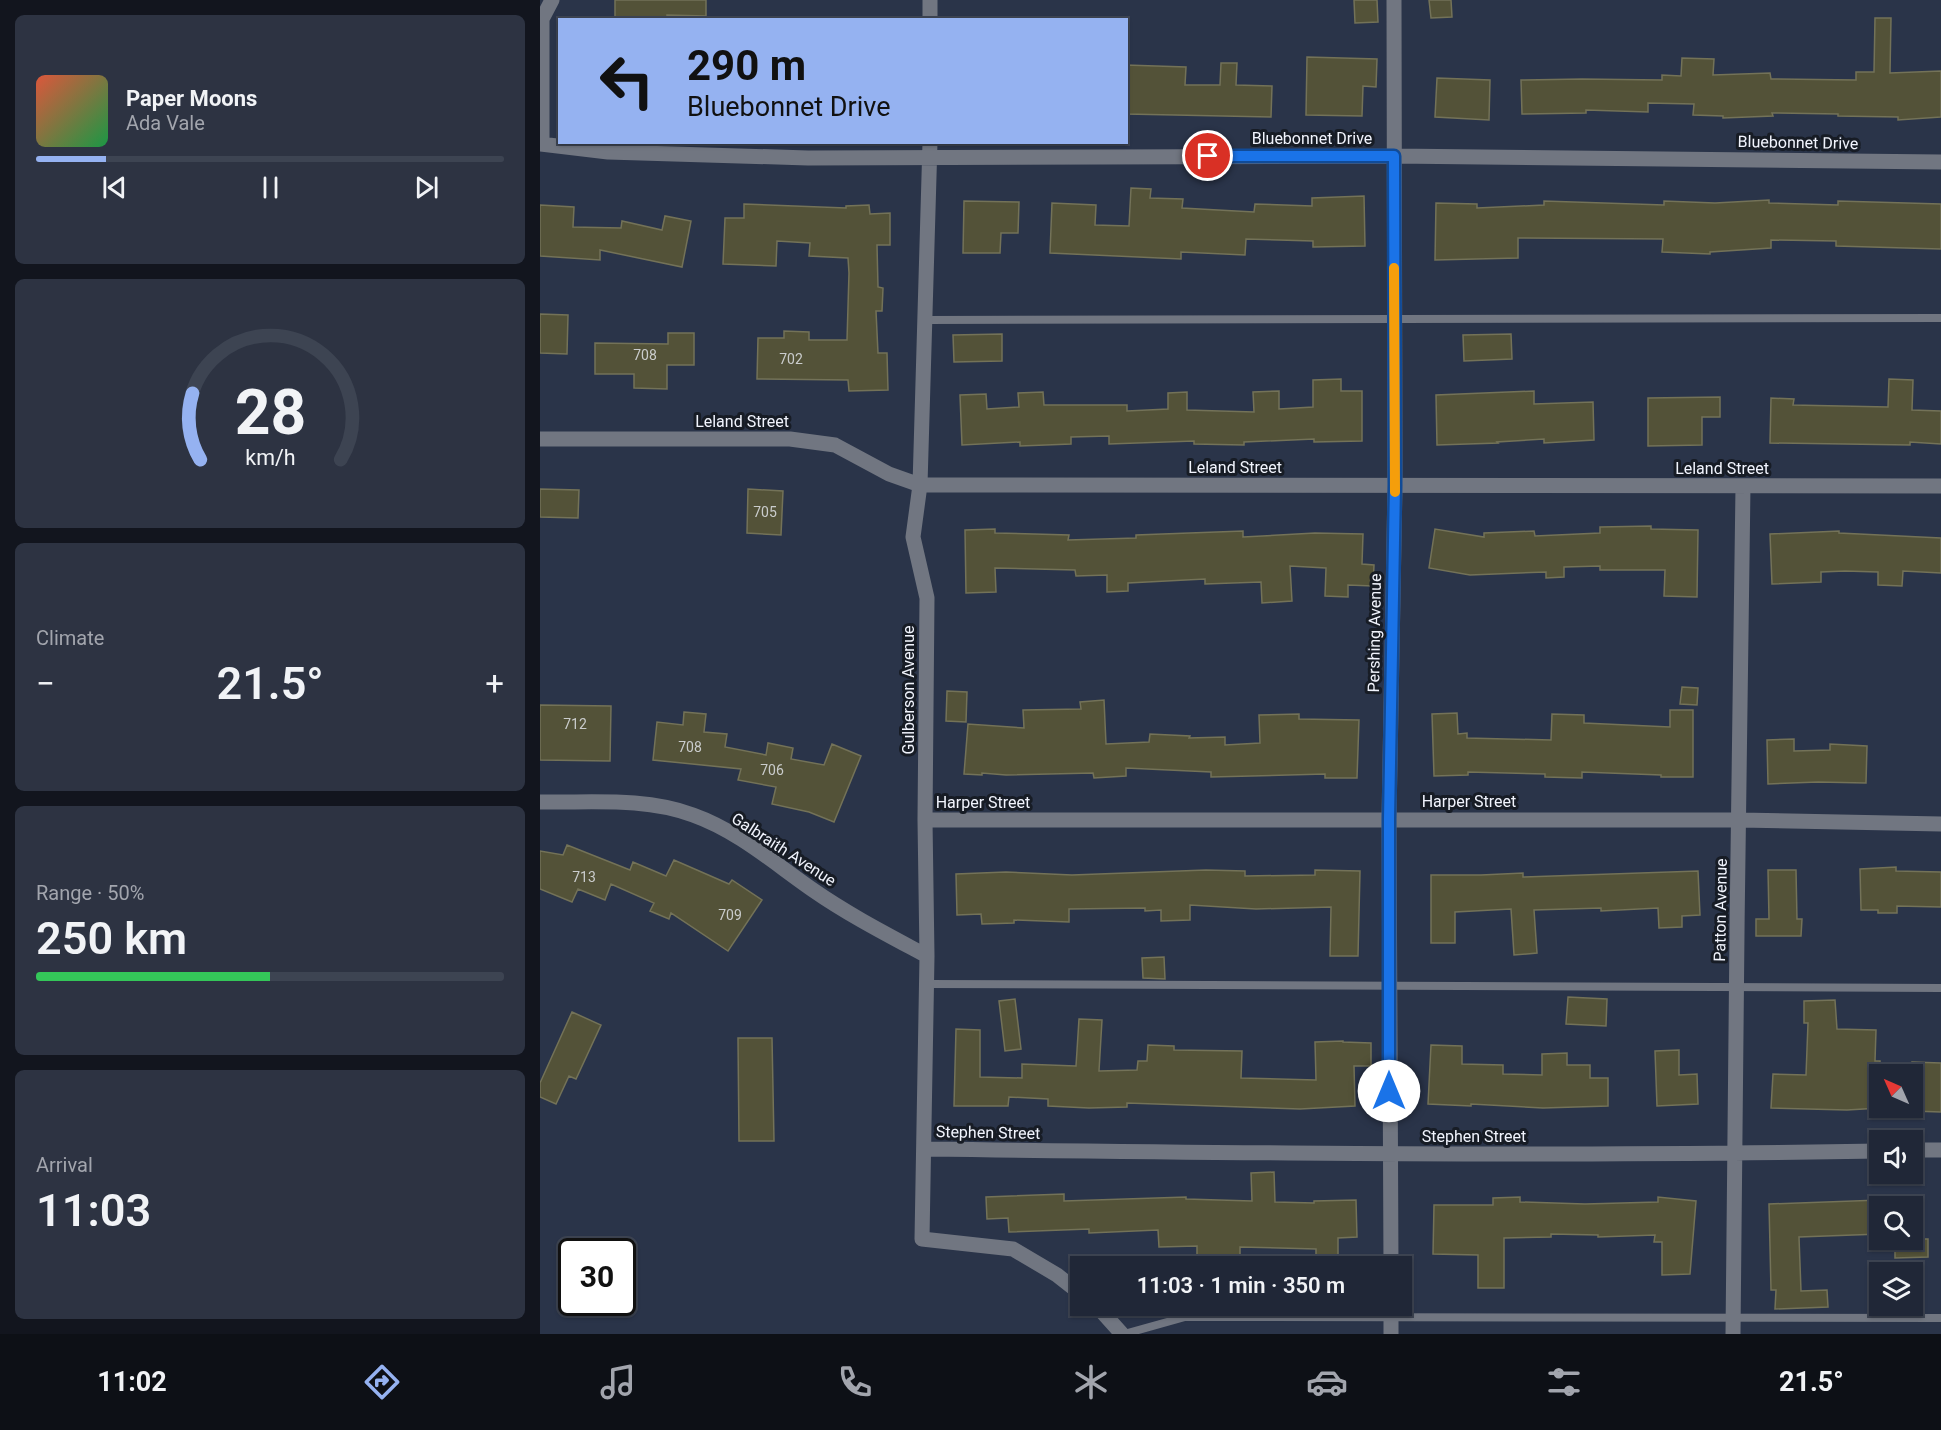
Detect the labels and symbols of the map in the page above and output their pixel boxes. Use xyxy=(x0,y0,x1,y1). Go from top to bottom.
street label: Bluebonnet Drive xyxy=(1252,129,1372,148)
pin xyxy=(1182,130,1233,181)
street label: Bluebonnet Drive xyxy=(1738,132,1858,153)
house number: 708 xyxy=(633,347,657,363)
house number: 702 xyxy=(779,351,803,367)
street label: Leland Street xyxy=(695,412,789,431)
street label: Leland Street xyxy=(1188,458,1282,477)
street label: Leland Street xyxy=(1675,459,1769,478)
house number: 705 xyxy=(753,504,777,520)
street label: Pershing Avenue xyxy=(1364,573,1385,693)
street label: Gulberson Avenue xyxy=(899,625,918,755)
house number: 712 xyxy=(563,716,587,732)
house number: 708 xyxy=(678,739,702,755)
house number: 706 xyxy=(760,762,784,778)
street label: Harper Street xyxy=(1422,792,1516,811)
street label: Harper Street xyxy=(936,793,1030,812)
street label: Galbraith Avenue xyxy=(728,809,839,890)
street label: Patton Avenue xyxy=(1710,858,1731,962)
house number: 713 xyxy=(572,869,596,885)
house number: 709 xyxy=(718,907,742,923)
position arrow xyxy=(1357,1059,1421,1123)
north arrow xyxy=(1869,1064,1923,1118)
street label: Stephen Street xyxy=(936,1122,1040,1143)
street label: Stephen Street xyxy=(1422,1127,1526,1146)
speed limit sign: 30 xyxy=(558,1238,636,1316)

